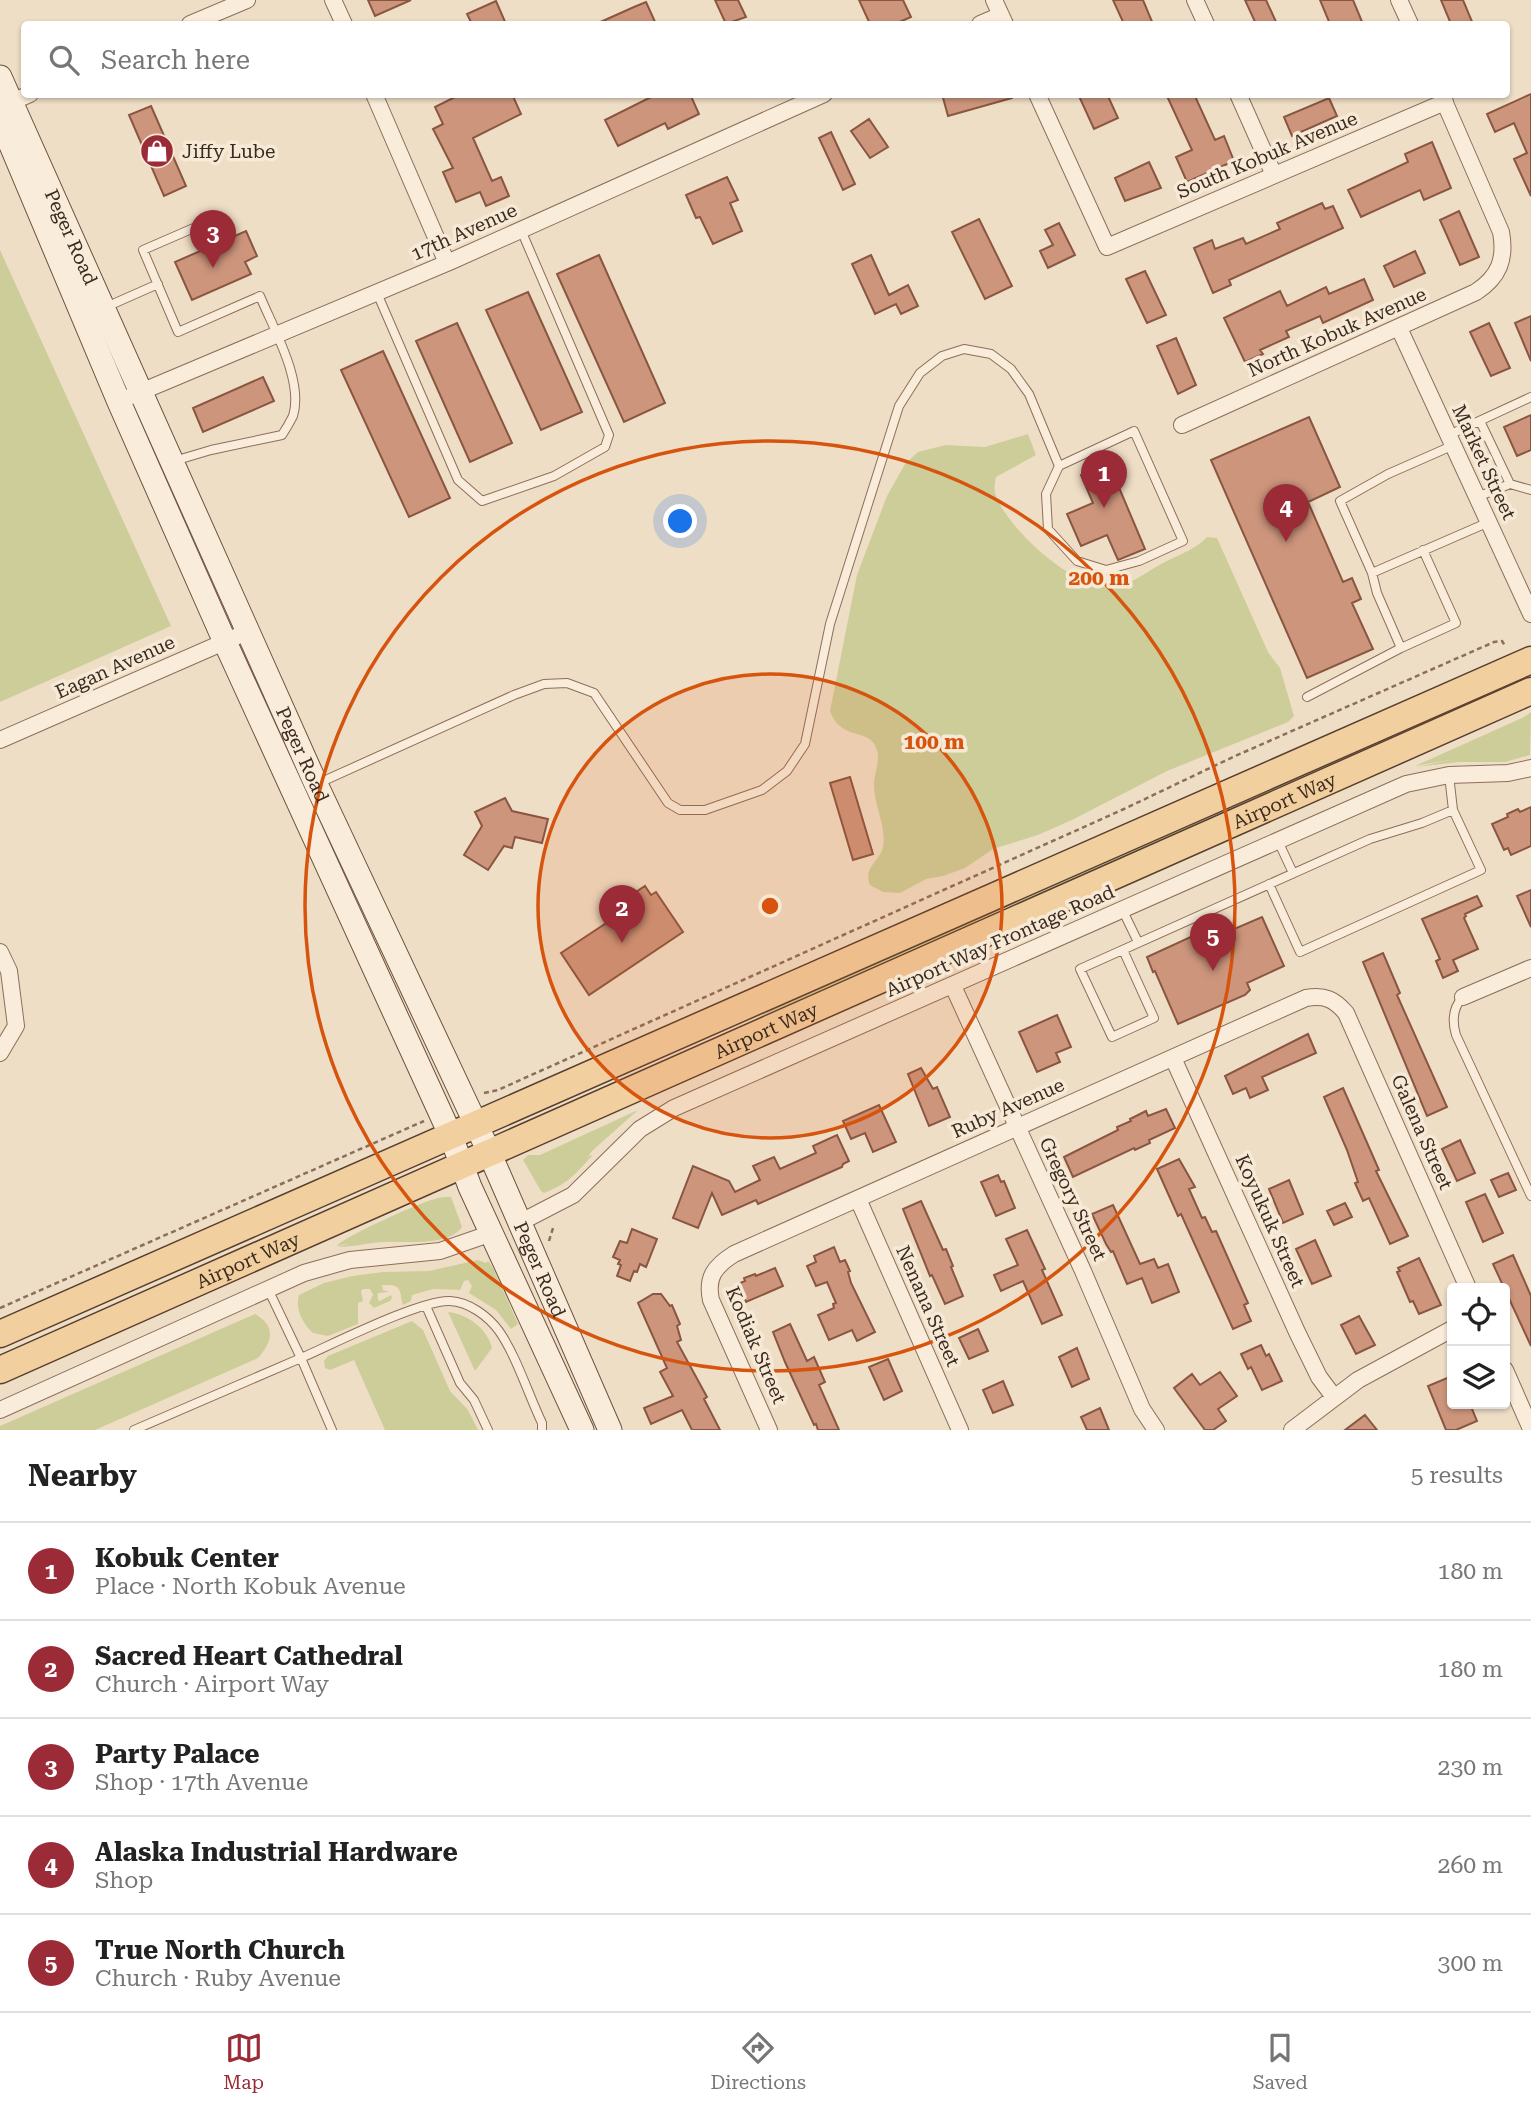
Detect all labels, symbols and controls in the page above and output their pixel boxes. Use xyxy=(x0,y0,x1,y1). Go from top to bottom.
search box xyxy=(21,21,1510,98)
icon: search xyxy=(45,41,83,79)
text: Search here xyxy=(101,45,250,75)
street label: South Kobuk Avenue xyxy=(1173,107,1361,203)
shop icon: Jiffy Lube xyxy=(138,132,176,170)
place label: Jiffy Lube xyxy=(182,140,275,163)
street label: Peger Road xyxy=(40,185,103,288)
street label: 17th Avenue xyxy=(407,198,521,266)
pin: 3 xyxy=(190,210,236,268)
street label: North Kobuk Avenue xyxy=(1244,282,1430,382)
street label: Market Street xyxy=(1447,401,1521,523)
pin: 1 xyxy=(1081,450,1127,508)
pin: 4 xyxy=(1263,484,1309,542)
your location xyxy=(663,504,697,538)
text: 200 m xyxy=(1069,566,1129,590)
street label: Eagan Avenue xyxy=(52,630,178,704)
street label: Peger Road xyxy=(271,703,334,806)
text: 100 m xyxy=(904,730,964,754)
street label: Airport Way xyxy=(1229,767,1340,833)
street label: Airport Way Frontage Road xyxy=(882,880,1118,1002)
pin: 2 xyxy=(599,885,645,943)
centre of rings xyxy=(758,894,782,918)
pin: 5 xyxy=(1190,913,1236,971)
street label: Airport Way xyxy=(711,997,822,1063)
street label: Galena Street xyxy=(1386,1071,1458,1193)
street label: Ruby Avenue xyxy=(948,1073,1068,1143)
street label: Gregory Street xyxy=(1034,1134,1112,1264)
street label: Koyukuk Street xyxy=(1230,1151,1310,1291)
street label: Peger Road xyxy=(509,1218,571,1321)
street label: Airport Way xyxy=(192,1227,304,1293)
street label: Nenana Street xyxy=(891,1242,965,1370)
street label: Kodiak Street xyxy=(721,1283,791,1407)
map controls xyxy=(1447,1283,1510,1409)
button: locate xyxy=(1447,1283,1510,1346)
button: layers xyxy=(1447,1346,1510,1409)
text: Nearby xyxy=(28,1458,137,1493)
text: 5 results xyxy=(1411,1462,1503,1489)
text: Kobuk Center xyxy=(95,1543,279,1573)
text: 1 xyxy=(45,1558,57,1585)
text: 180 m xyxy=(1438,1558,1503,1585)
text: Place · North Kobuk Avenue xyxy=(95,1573,406,1600)
text: Sacred Heart Cathedral xyxy=(95,1641,403,1671)
text: 2 xyxy=(45,1656,57,1683)
text: 180 m xyxy=(1438,1656,1503,1683)
text: Church · Airport Way xyxy=(95,1671,329,1698)
text: Party Palace xyxy=(95,1739,260,1769)
text: 3 xyxy=(45,1754,57,1781)
text: 230 m xyxy=(1438,1754,1503,1781)
text: Shop · 17th Avenue xyxy=(95,1769,308,1796)
text: Alaska Industrial Hardware xyxy=(95,1837,458,1867)
text: 4 xyxy=(45,1852,57,1879)
text: 260 m xyxy=(1438,1852,1503,1879)
text: Shop xyxy=(95,1867,153,1894)
text: True North Church xyxy=(95,1935,345,1965)
text: 5 xyxy=(45,1950,57,1977)
text: 300 m xyxy=(1438,1950,1503,1977)
text: Church · Ruby Avenue xyxy=(95,1965,341,1992)
tab: Map xyxy=(223,2029,264,2094)
tab: Directions xyxy=(710,2029,806,2094)
tab: Saved xyxy=(1253,2029,1308,2094)

